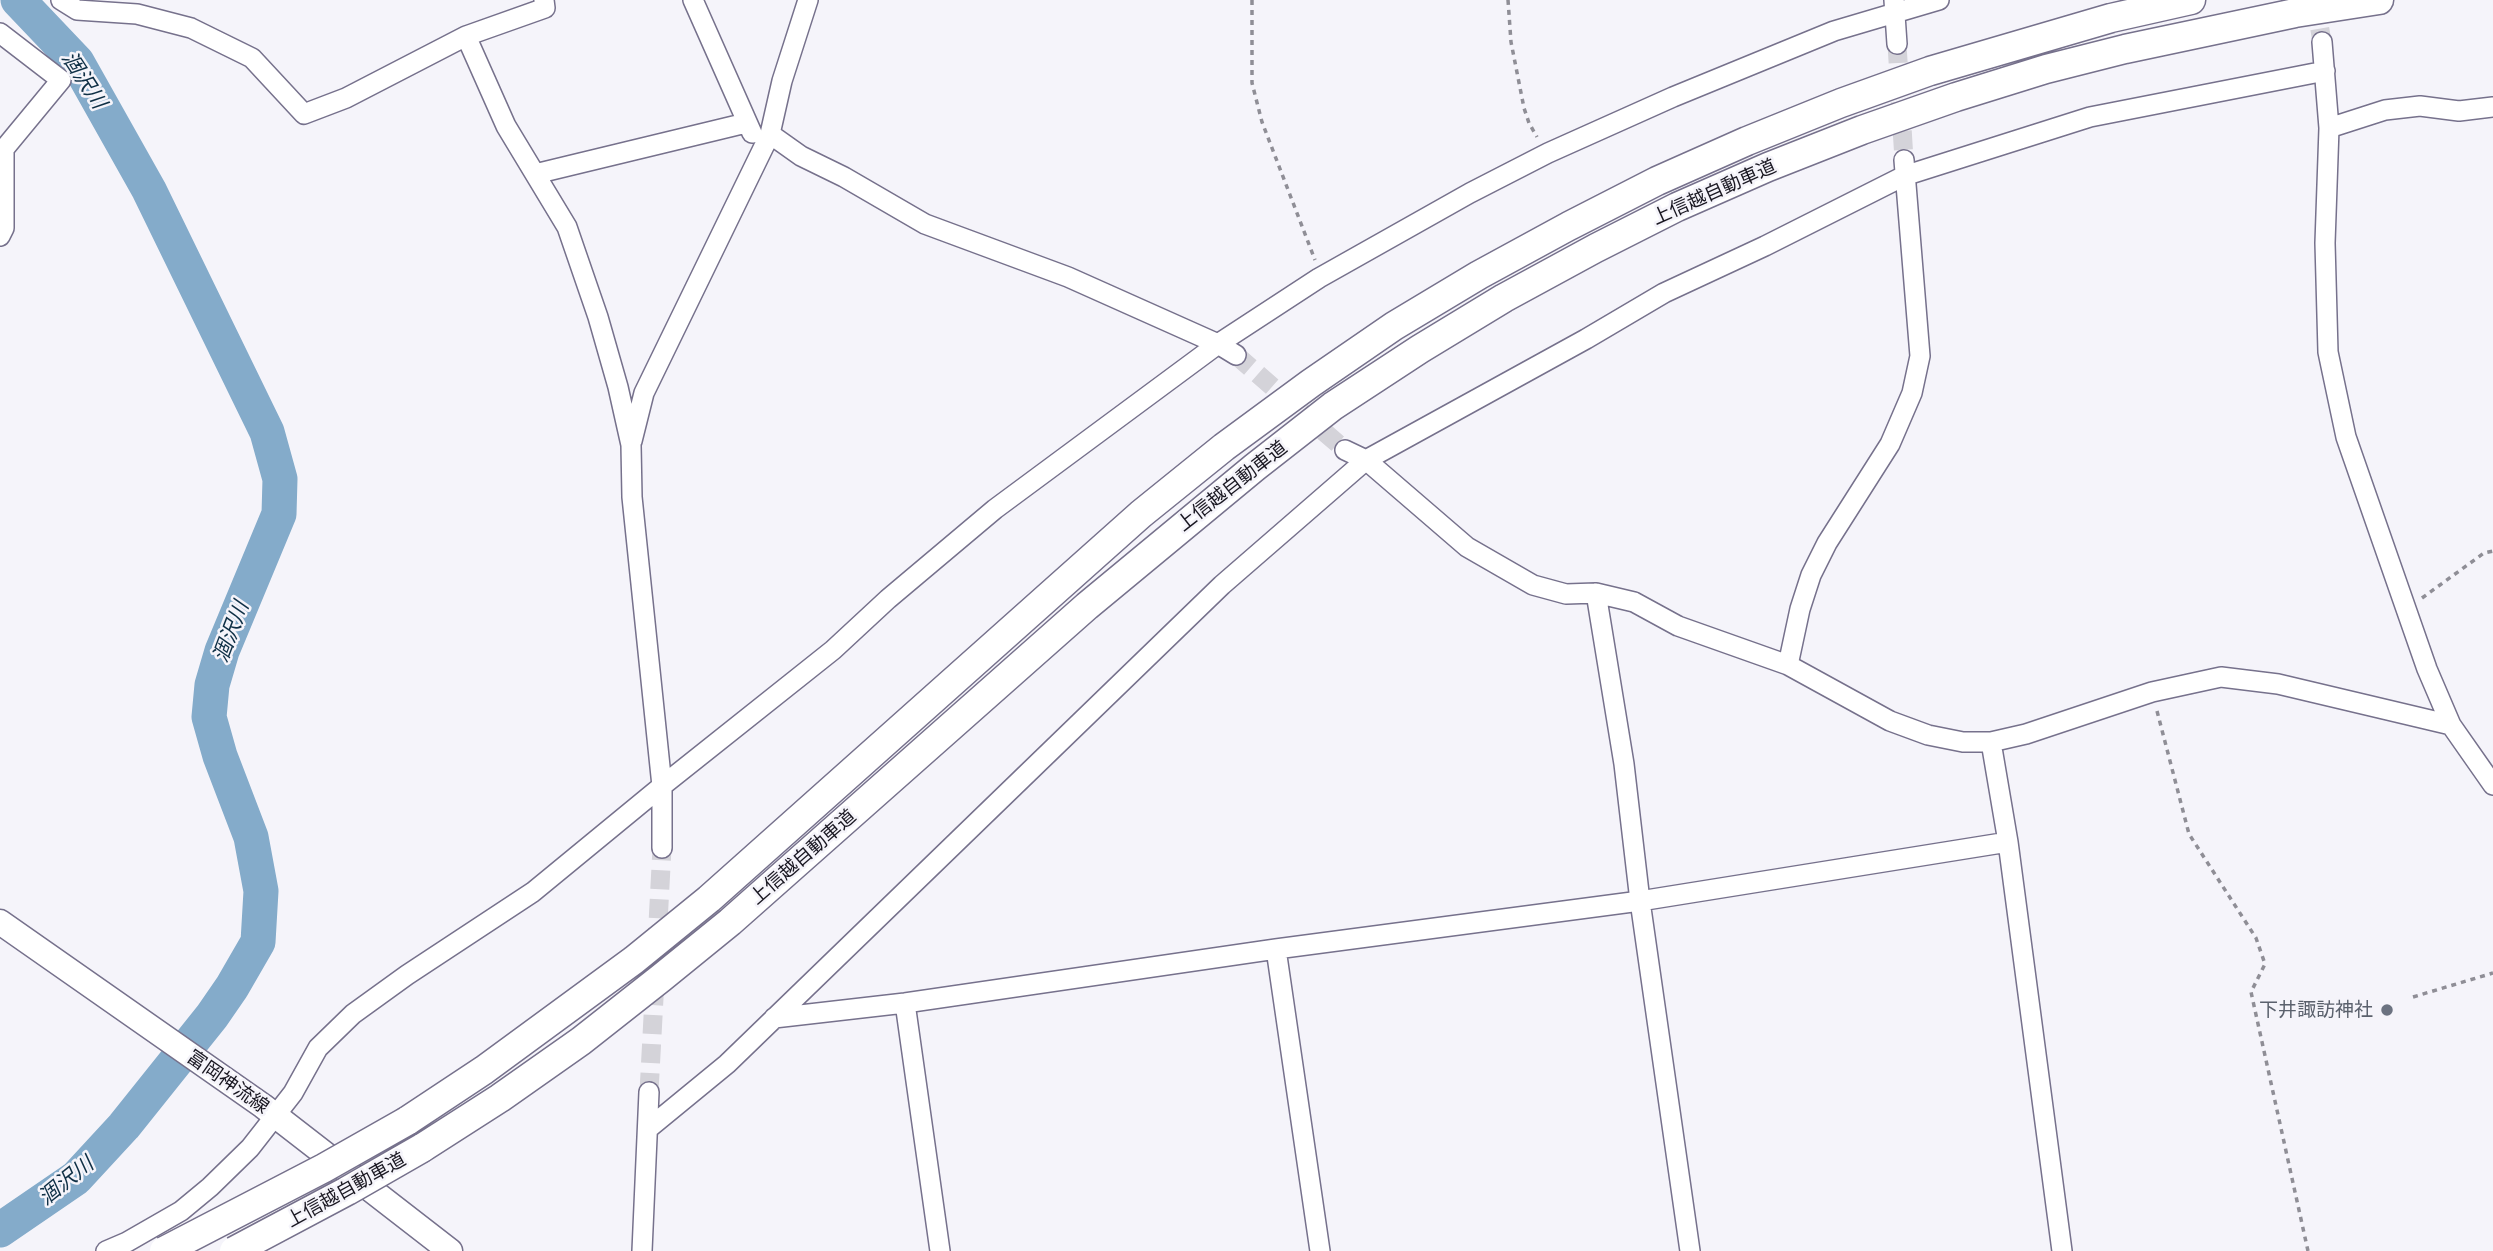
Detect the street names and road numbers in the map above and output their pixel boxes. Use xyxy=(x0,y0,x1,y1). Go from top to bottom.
street label: 上信越自動車道 xyxy=(1649,155,1779,229)
street label: 上信越自動車道 xyxy=(1173,436,1291,536)
street label: 上信越自動車道 xyxy=(745,805,861,909)
street label: 富岡神流線 xyxy=(183,1045,273,1119)
street label: 上信越自動車道 xyxy=(282,1148,410,1232)

